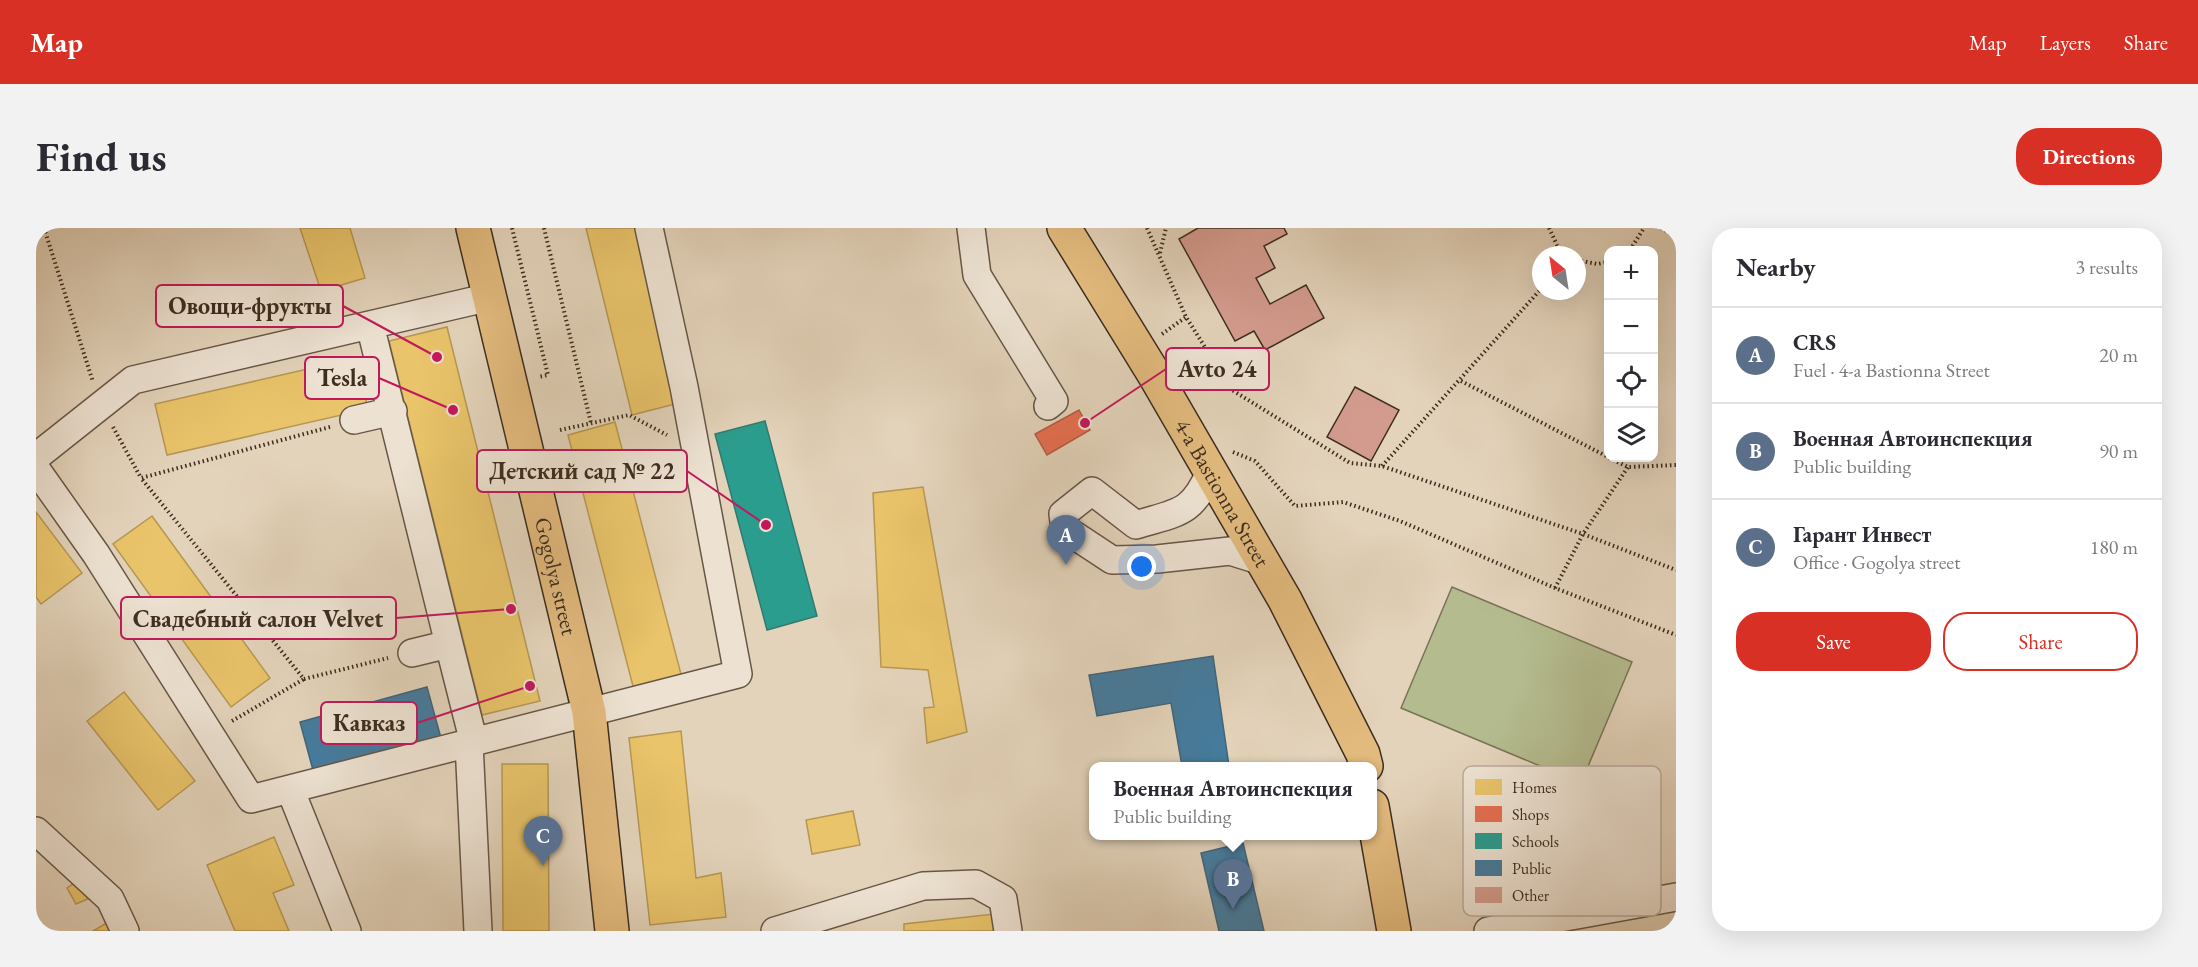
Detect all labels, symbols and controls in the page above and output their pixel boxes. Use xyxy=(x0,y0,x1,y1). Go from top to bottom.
text: Map xyxy=(30,24,83,60)
text: Map xyxy=(1969,29,2007,56)
text: Layers xyxy=(2040,29,2091,56)
text: Share xyxy=(2124,29,2168,56)
button: Directions xyxy=(2016,128,2162,185)
text: Find us xyxy=(36,129,167,184)
north arrow xyxy=(1532,246,1586,300)
map controls xyxy=(1604,246,1658,462)
button: + xyxy=(1604,246,1658,300)
text: Nearby xyxy=(1736,250,1816,284)
text: 3 results xyxy=(2075,254,2138,280)
callout: Овощи-фрукты xyxy=(156,285,343,327)
text: Овощи-фрукты xyxy=(168,290,332,322)
button: − xyxy=(1604,300,1658,354)
text: CRS xyxy=(1793,328,1836,357)
text: A xyxy=(1748,342,1763,368)
text: 20 m xyxy=(2099,342,2138,368)
callout: Avto 24 xyxy=(1166,348,1269,390)
text: Avto 24 xyxy=(1176,353,1257,384)
button: locate xyxy=(1604,354,1658,408)
callout: Tesla xyxy=(305,357,379,399)
text: Fuel · 4-a Bastionna Street xyxy=(1793,357,1990,383)
text: Tesla xyxy=(317,362,368,393)
button: layers xyxy=(1604,408,1658,462)
street label: 4-a Bastionna Street xyxy=(1169,414,1277,572)
text: Военная Автоинспекция xyxy=(1793,424,2032,453)
text: B xyxy=(1749,438,1762,464)
text: 90 m xyxy=(2099,438,2138,464)
callout: Детский сад № 22 xyxy=(477,450,687,492)
text: Public building xyxy=(1793,453,1911,479)
text: Детский сад № 22 xyxy=(489,455,675,486)
street label: Gogolya street xyxy=(528,514,585,638)
pin: A xyxy=(1046,516,1086,565)
text: Гарант Инвест xyxy=(1793,520,1931,549)
text: C xyxy=(1748,534,1763,560)
text: 180 m xyxy=(2090,534,2138,560)
text: Office · Gogolya street xyxy=(1793,549,1960,575)
your location xyxy=(1127,552,1156,581)
callout: Свадебный салон Velvet xyxy=(121,597,396,639)
text: Свадебный салон Velvet xyxy=(133,603,383,634)
button: Save xyxy=(1736,612,1931,671)
button: Share xyxy=(1943,612,2138,671)
callout: Кавказ xyxy=(321,702,417,744)
text: Кавказ xyxy=(333,707,405,738)
popup xyxy=(1089,762,1377,840)
legend xyxy=(1463,766,1661,916)
text: Военная Автоинспекция xyxy=(1113,774,1353,803)
text: Homes xyxy=(1512,777,1557,798)
text: Public building xyxy=(1113,803,1232,829)
text: Shops xyxy=(1512,804,1549,825)
pin: C xyxy=(524,816,562,866)
text: Schools xyxy=(1512,831,1559,852)
text: Public xyxy=(1512,858,1552,879)
pin: B xyxy=(1214,860,1252,909)
text: Other xyxy=(1512,885,1550,906)

